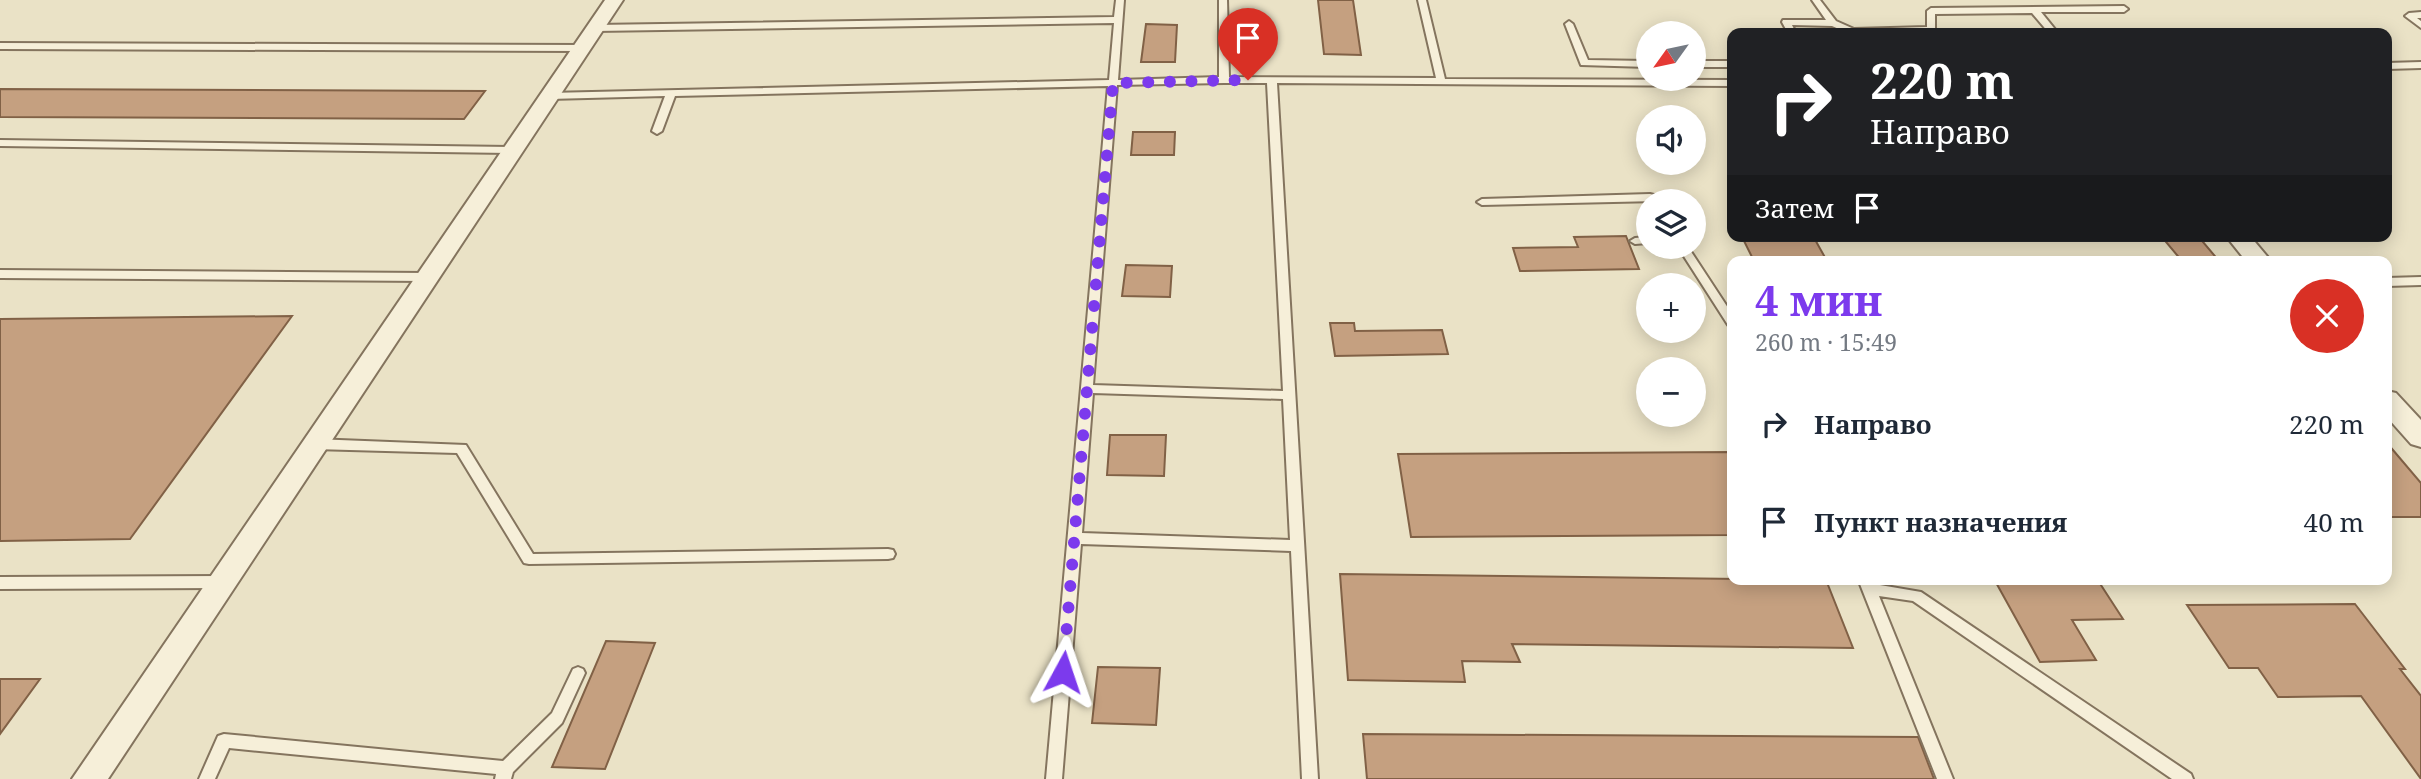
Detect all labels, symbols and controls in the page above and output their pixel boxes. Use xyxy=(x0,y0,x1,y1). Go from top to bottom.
pin xyxy=(1218,8,1278,80)
icon: arrive xyxy=(1229,19,1267,57)
north arrow xyxy=(1636,21,1706,91)
map controls xyxy=(1636,21,1706,427)
text: 220 m xyxy=(1870,47,2014,113)
icon: right xyxy=(1755,56,1846,147)
button: sound xyxy=(1636,105,1706,175)
text: Направо xyxy=(1870,110,2010,153)
button: layers xyxy=(1636,189,1706,259)
icon: arrive xyxy=(1848,189,1886,227)
text: Затем xyxy=(1755,190,1834,226)
text: 4 мин xyxy=(1755,271,1882,328)
button: + xyxy=(1636,273,1706,343)
button: close xyxy=(2290,279,2364,353)
text: 260 m · 15:49 xyxy=(1755,326,1897,358)
button: − xyxy=(1636,357,1706,427)
icon: right xyxy=(1755,405,1793,443)
text: Направо xyxy=(1814,406,1932,442)
text: 220 m xyxy=(2289,406,2364,442)
icon: arrive xyxy=(1755,503,1793,541)
text: Пункт назначения xyxy=(1814,504,2067,540)
text: 40 m xyxy=(2304,504,2364,540)
position arrow xyxy=(1026,635,1100,709)

